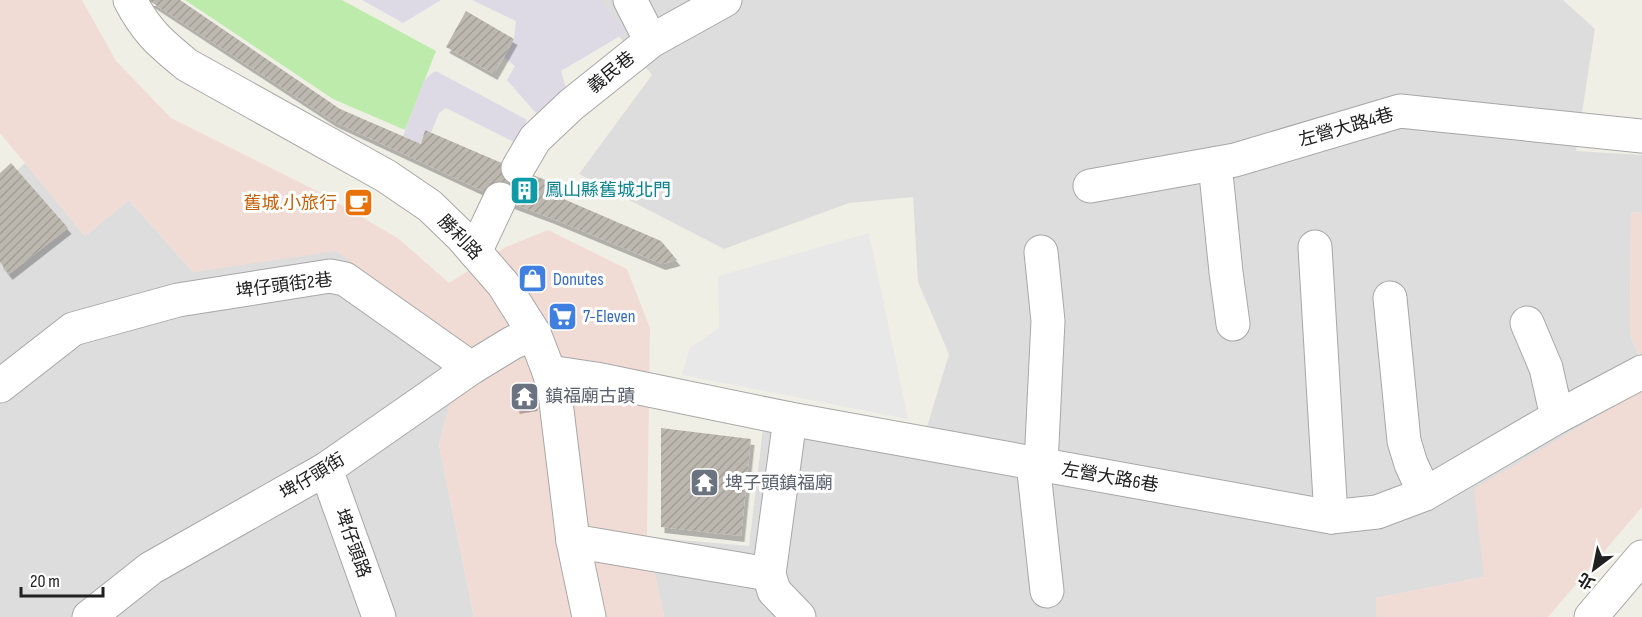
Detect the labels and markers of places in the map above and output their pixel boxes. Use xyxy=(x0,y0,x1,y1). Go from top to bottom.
building icon: 鳳山縣舊城北門 xyxy=(508,174,540,206)
place label: 鳳山縣舊城北門 xyxy=(545,180,671,201)
cafe icon: 舊城.小旅行 xyxy=(342,187,374,219)
place label: 舊城.小旅行 xyxy=(244,193,337,214)
shop icon: Donutes xyxy=(516,263,548,295)
place label: Donutes xyxy=(553,269,604,290)
supermarket icon: 7-Eleven xyxy=(546,300,578,332)
place label: 7-Eleven xyxy=(583,306,636,327)
temple icon: 鎮福廟古蹟 xyxy=(508,380,540,412)
place label: 鎮福廟古蹟 xyxy=(545,386,635,407)
temple icon: 埤子頭鎮福廟 xyxy=(688,467,720,499)
place label: 埤子頭鎮福廟 xyxy=(725,473,833,494)

